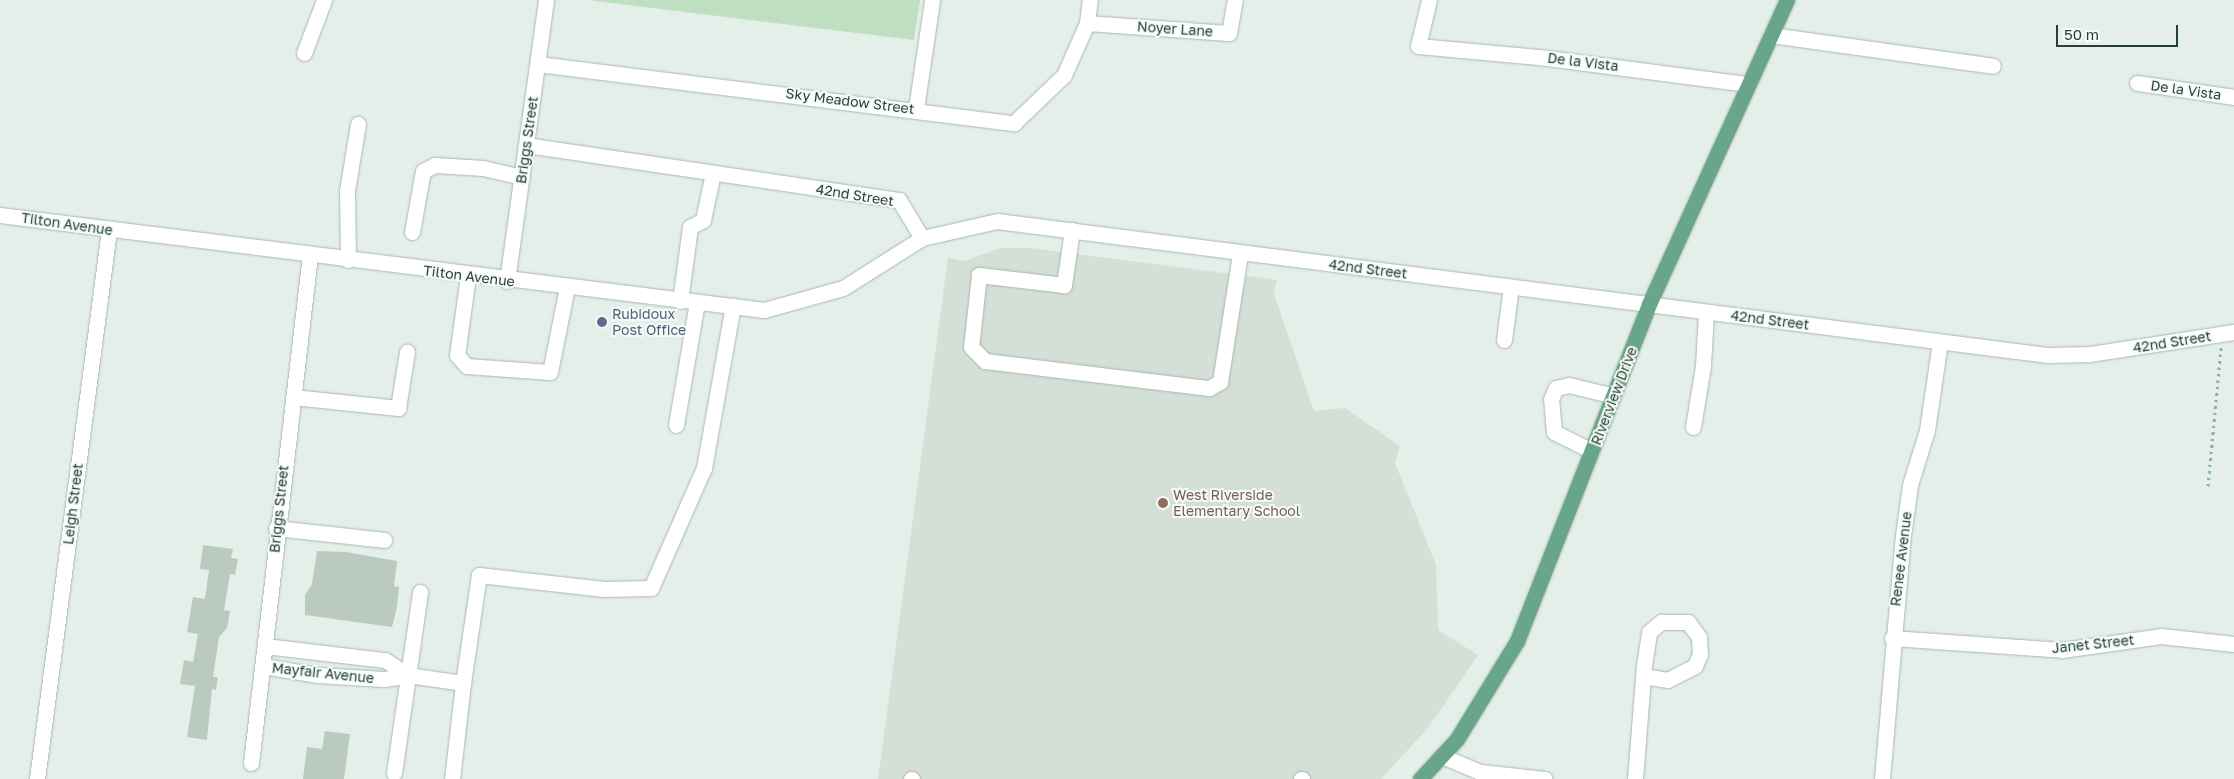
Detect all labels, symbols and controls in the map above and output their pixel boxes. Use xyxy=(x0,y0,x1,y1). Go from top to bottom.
scale bar xyxy=(2059,15,2182,47)
street label: Noyer Lane xyxy=(1136,18,1214,40)
text: 50 m xyxy=(2064,25,2099,43)
street label: De la Vista xyxy=(1547,49,1619,75)
street label: De la Vista xyxy=(2149,77,2223,103)
street label: Sky Meadow Street xyxy=(785,85,915,117)
street label: Briggs Street xyxy=(513,95,541,185)
street label: 42nd Street xyxy=(815,181,895,209)
street label: Tilton Avenue xyxy=(20,209,114,239)
street label: 42nd Street xyxy=(1328,256,1408,282)
street label: Tilton Avenue xyxy=(422,262,516,290)
place label: Rubidoux Post Office xyxy=(612,306,686,338)
street label: 42nd Street xyxy=(1730,307,1810,333)
marker: Rubidoux Post Office xyxy=(596,316,608,328)
street label: 42nd Street xyxy=(2132,328,2212,356)
street label: Riverview Drive xyxy=(1588,344,1640,448)
street label: Leigh Street xyxy=(60,462,86,546)
street label: Briggs Street xyxy=(266,464,292,554)
place label: West Riverside Elementary School xyxy=(1173,487,1300,520)
marker: West Riverside Elementary School xyxy=(1157,497,1169,509)
street label: Renee Avenue xyxy=(1887,511,1915,607)
street label: Janet Street xyxy=(2051,631,2135,657)
street label: Mayfair Avenue xyxy=(271,659,375,687)

